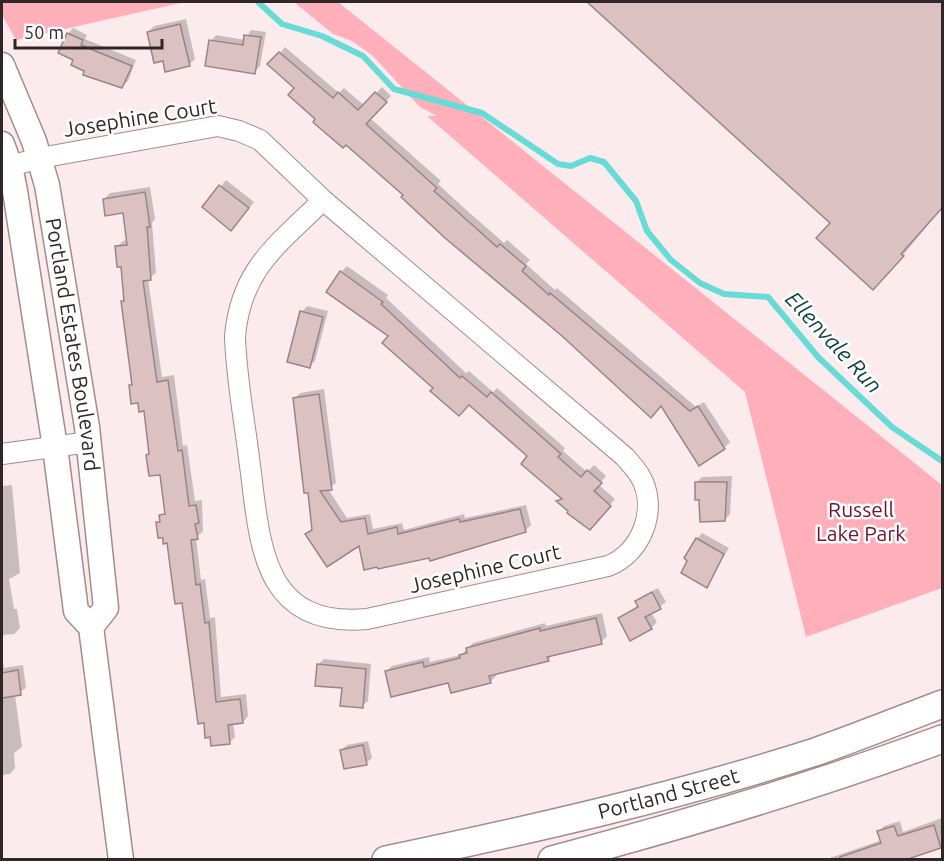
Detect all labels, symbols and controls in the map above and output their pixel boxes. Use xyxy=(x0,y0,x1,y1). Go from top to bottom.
scale bar xyxy=(15,12,162,50)
text: 50 m xyxy=(24,22,64,42)
street label: Josephine Court xyxy=(62,93,218,141)
street label: Portland Estates Boulevard xyxy=(42,216,105,472)
water label: Ellenvale Run xyxy=(781,286,888,398)
park label: Russell Lake Park xyxy=(816,497,906,545)
street label: Josephine Court xyxy=(407,539,563,597)
street label: Portland Street xyxy=(595,763,741,823)

